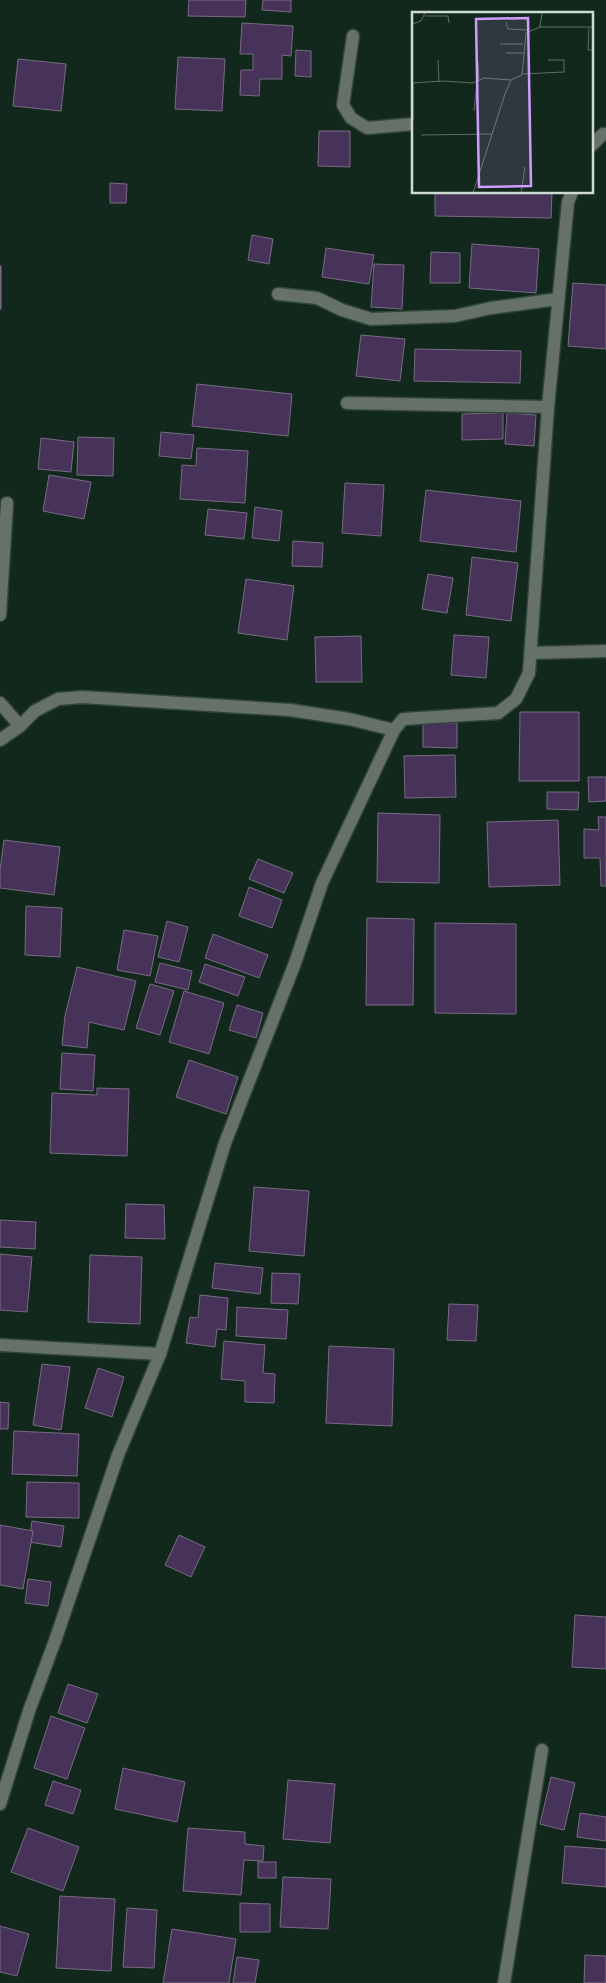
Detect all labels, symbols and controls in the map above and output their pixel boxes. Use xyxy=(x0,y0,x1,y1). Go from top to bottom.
inset map xyxy=(412,12,594,194)

